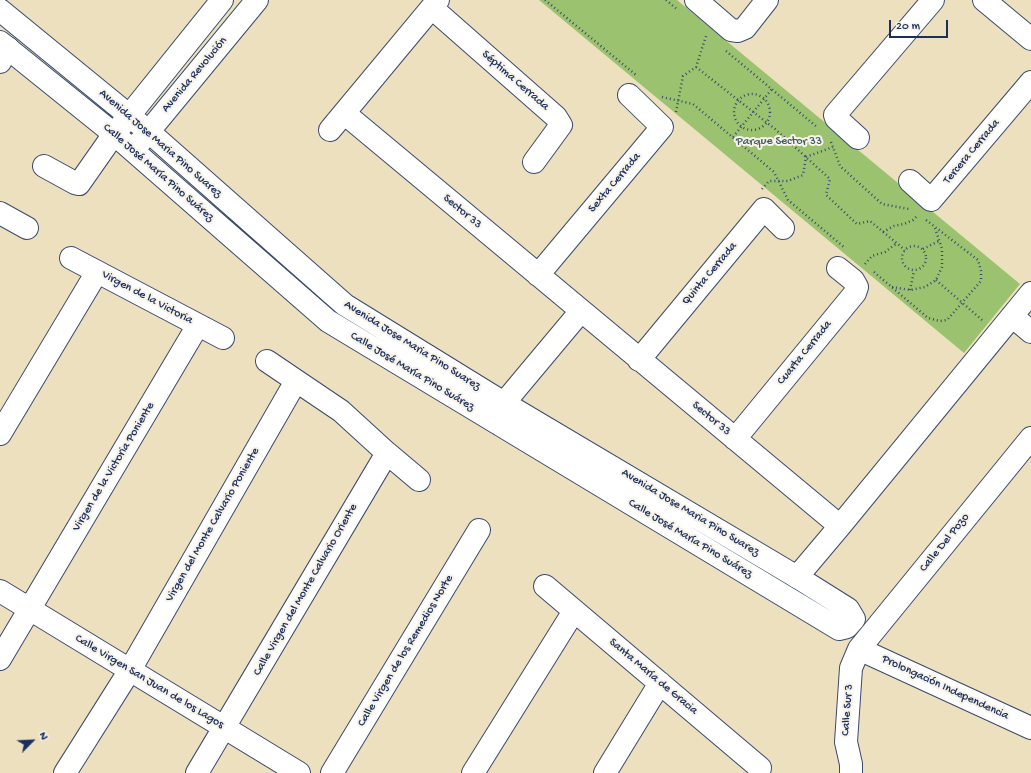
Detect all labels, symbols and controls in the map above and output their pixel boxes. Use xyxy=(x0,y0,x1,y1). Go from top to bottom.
scale bar xyxy=(891,12,950,38)
text: 20 m xyxy=(896,20,920,34)
street label: Avenida Revolución xyxy=(159,34,231,116)
street label: Séptima Cerrada xyxy=(478,48,552,114)
street label: Avenida Jose Maria Pino Suarez xyxy=(96,87,224,201)
street label: Tercera Cerrada xyxy=(941,116,1003,188)
street label: Calle José María Pino Suárez xyxy=(100,121,216,225)
park label: Parque Sector 33 xyxy=(736,135,822,149)
street label: Sexta Cerrada xyxy=(586,150,644,216)
street label: Sector 33 xyxy=(440,192,484,232)
street label: Quinta Cerrada xyxy=(679,240,741,308)
street label: Virgen de la Victoria xyxy=(99,268,195,328)
street label: Avenida Jose Maria Pino Suarez xyxy=(341,298,483,394)
street label: Cuarta Cerrada xyxy=(775,318,835,388)
street label: Calle José María Pino Suárez xyxy=(347,329,477,415)
street label: Sector 33 xyxy=(689,399,733,439)
street label: Virgen de la Victoria Poniente xyxy=(70,400,158,534)
street label: Virgen del Monte Calvario Poniente xyxy=(163,445,263,605)
street label: Avenida Jose Maria Pino Suarez xyxy=(618,466,762,560)
street label: Calle José María Pino Suárez xyxy=(625,496,755,582)
street label: Calle Virgen del Monte Calvario Oriente xyxy=(251,501,361,679)
street label: Calle Del Pozo xyxy=(917,511,973,575)
street label: Calle Virgen de los Remedios Norte xyxy=(355,573,457,729)
street label: Calle Virgen San Juan de los Lagos xyxy=(72,632,226,732)
street label: Santa María de Gracia xyxy=(606,636,700,718)
street label: Prolongación Independencia xyxy=(879,652,1011,724)
street label: Calle Sur 3 xyxy=(839,684,857,736)
north arrow xyxy=(12,721,52,761)
text: N xyxy=(36,730,50,742)

